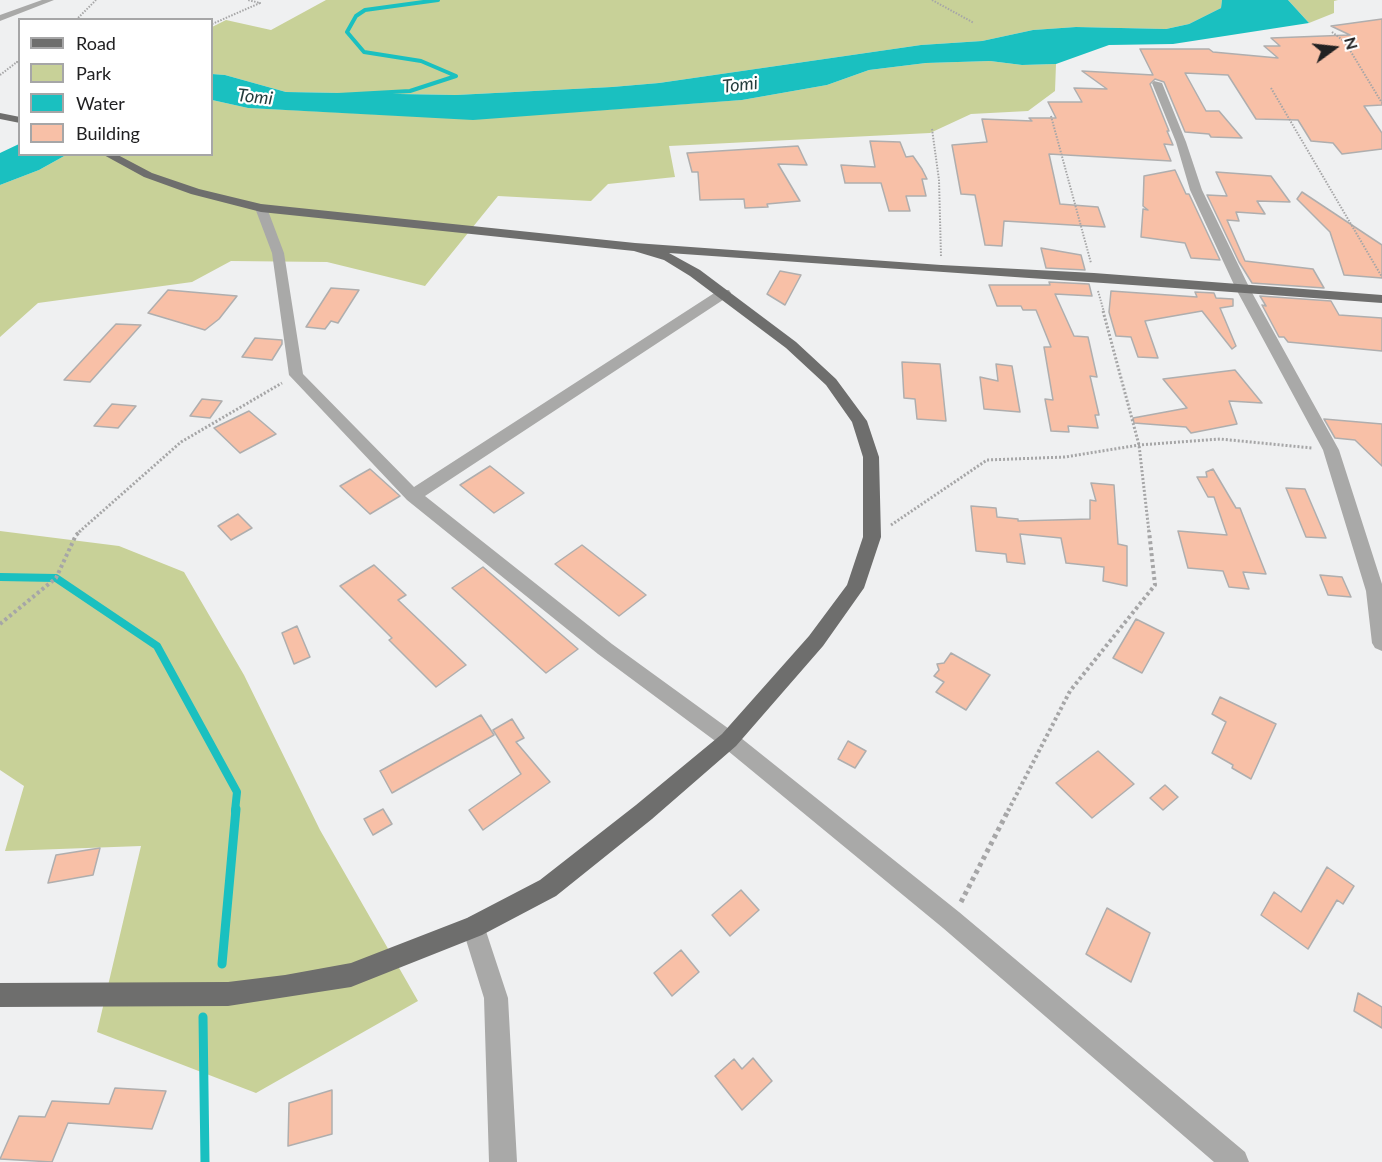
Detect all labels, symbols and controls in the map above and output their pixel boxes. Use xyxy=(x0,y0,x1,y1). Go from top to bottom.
legend xyxy=(18,18,213,156)
north arrow xyxy=(1304,18,1364,78)
text: Road xyxy=(76,32,116,54)
text: N xyxy=(1341,35,1363,52)
text: Park xyxy=(76,62,111,84)
water label: Tomi xyxy=(721,72,759,98)
water label: Tomi xyxy=(236,84,274,110)
text: Water xyxy=(76,92,125,114)
text: Building xyxy=(76,122,140,144)

